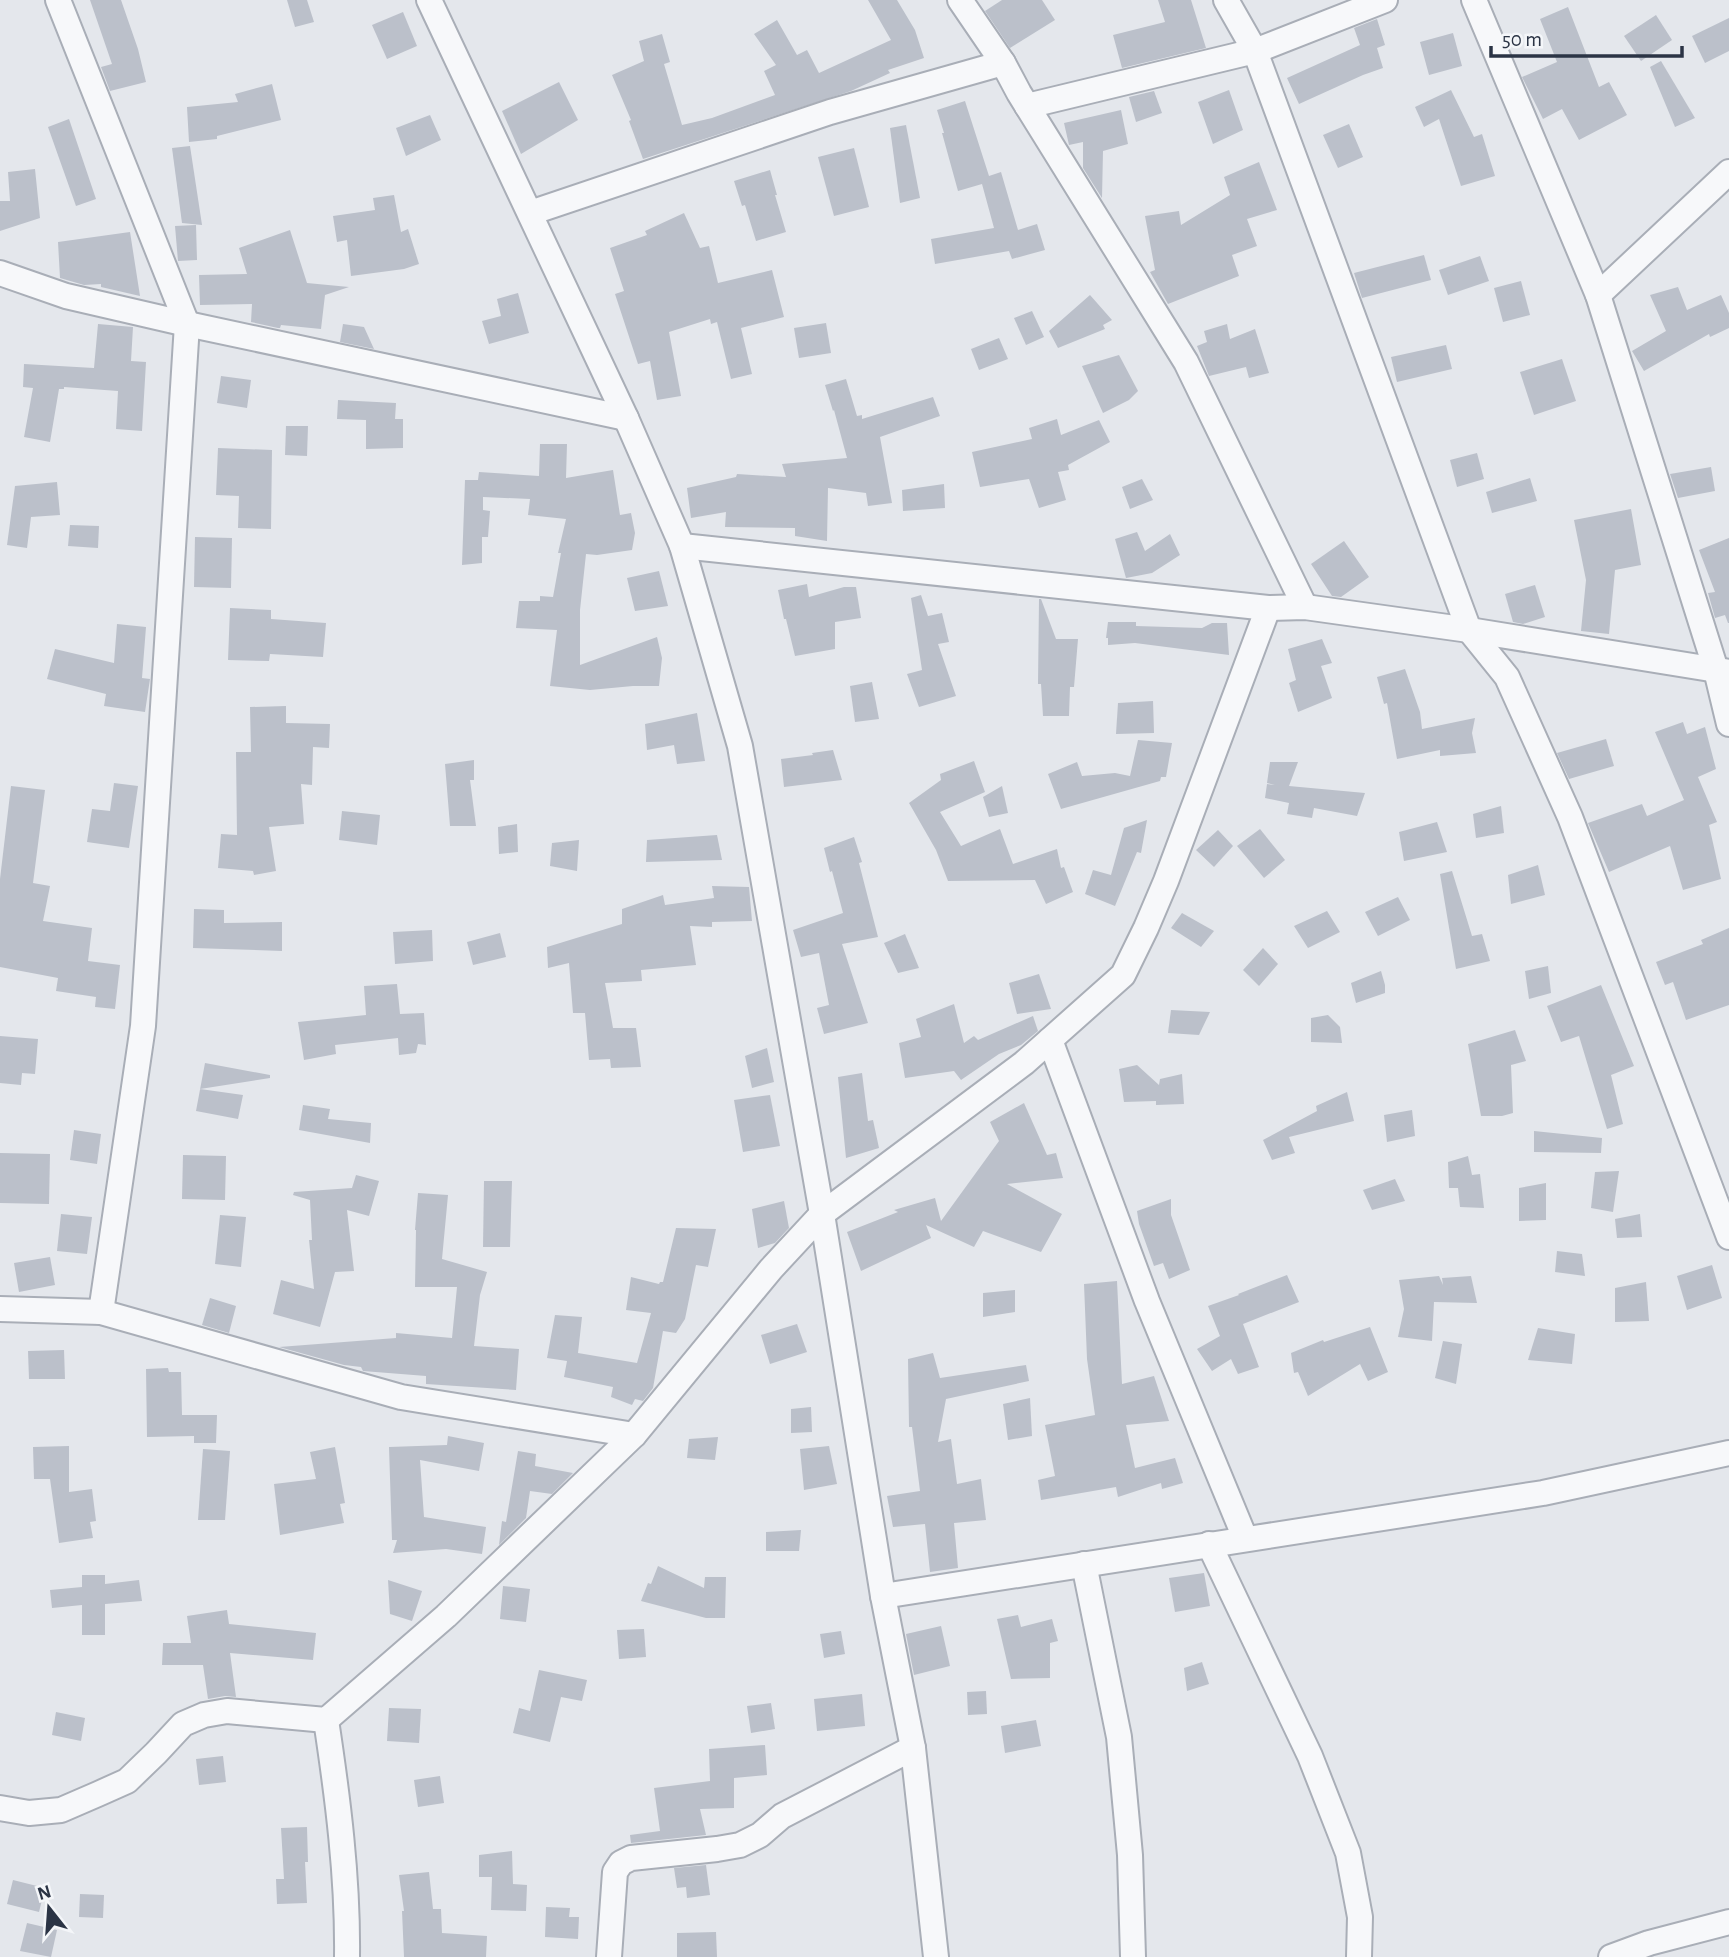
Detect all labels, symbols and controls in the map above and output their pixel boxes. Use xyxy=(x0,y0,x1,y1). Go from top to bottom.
scale bar xyxy=(1491,14,1682,58)
text: 50 m xyxy=(1502,29,1542,50)
north arrow xyxy=(14,1873,84,1943)
text: N xyxy=(35,1882,54,1904)

